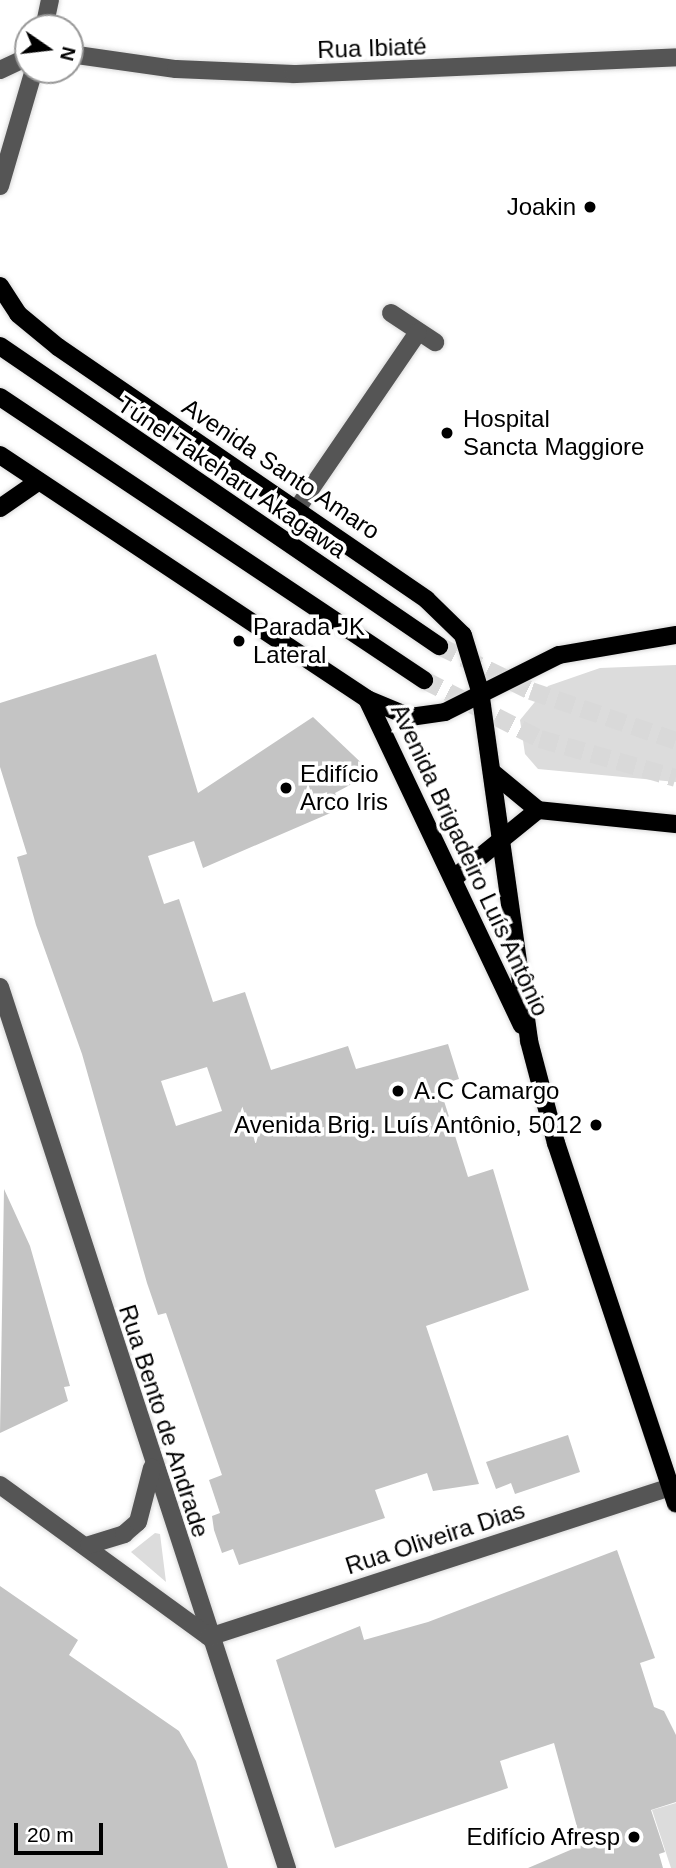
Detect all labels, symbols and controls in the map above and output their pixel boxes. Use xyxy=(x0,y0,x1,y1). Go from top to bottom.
north arrow xyxy=(14,14,84,84)
street label: Rua Ibiaté xyxy=(317,32,427,64)
text: N xyxy=(56,45,80,63)
place label: Joakin xyxy=(507,193,576,221)
marker: Joakin xyxy=(582,199,598,215)
street label: Túnel Takeharu Akagawa xyxy=(112,389,352,565)
street label: Avenida Santo Amaro xyxy=(176,392,386,546)
place label: Hospital Sancta Maggiore xyxy=(463,405,644,461)
marker: Hospital Sancta Maggiore xyxy=(437,423,457,443)
place label: Parada JK Lateral xyxy=(253,613,365,669)
marker: Parada JK Lateral xyxy=(231,633,247,649)
street label: Avenida Brigadeiro Luís Antônio xyxy=(385,699,555,1021)
place label: Edifício Arco Iris xyxy=(300,760,388,816)
marker: Edifício Arco Iris xyxy=(278,780,294,796)
place label: A.C Camargo xyxy=(414,1077,559,1105)
marker: A.C Camargo xyxy=(388,1081,408,1101)
place label: Avenida Brig. Luís Antônio, 5012 xyxy=(233,1111,582,1139)
marker: Avenida Brig. Luís Antônio, 5012 xyxy=(588,1117,604,1133)
street label: Rua Bento de Andrade xyxy=(113,1300,215,1542)
street label: Rua Oliveira Dias xyxy=(342,1495,528,1581)
scale bar xyxy=(18,1808,107,1852)
text: 20 m xyxy=(27,1823,74,1846)
place label: Edifício Afresp xyxy=(465,1823,620,1851)
marker: Edifício Afresp xyxy=(626,1829,642,1845)

